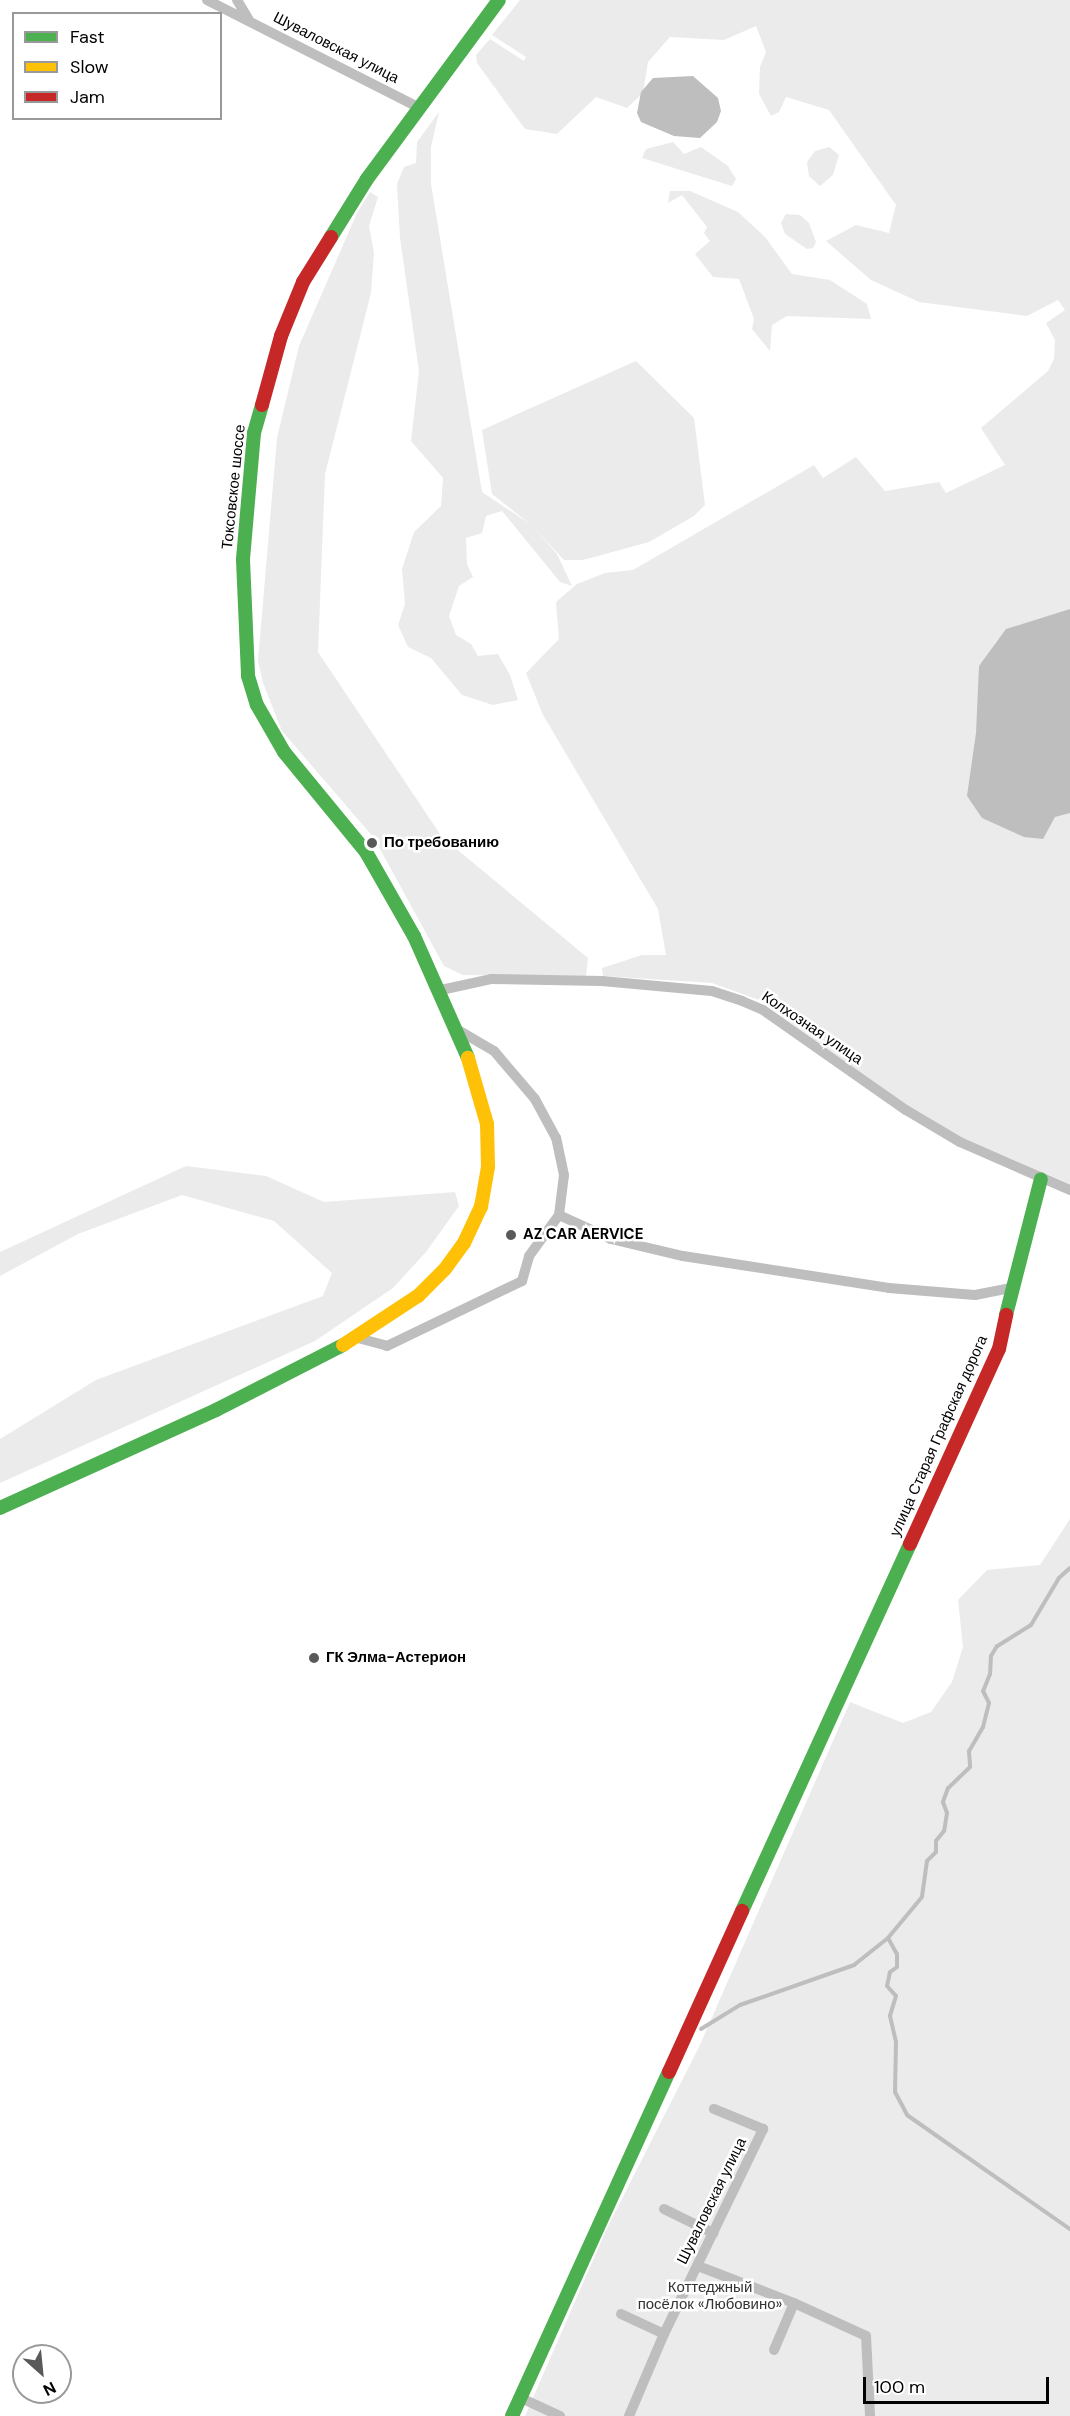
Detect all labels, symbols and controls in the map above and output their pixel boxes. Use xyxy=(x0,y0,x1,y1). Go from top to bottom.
street label: Шуваловская улица xyxy=(270,9,402,87)
legend xyxy=(12,12,222,120)
text: Fast xyxy=(70,25,105,49)
text: Slow xyxy=(70,55,109,79)
text: Jam xyxy=(70,85,105,109)
street label: Токсовское шоссе xyxy=(218,424,250,550)
place label: По требованию xyxy=(384,834,499,852)
marker: По требованию xyxy=(365,836,379,850)
street label: Колхозная улица xyxy=(758,988,866,1068)
place label: AZ CAR AERVICE xyxy=(523,1226,643,1244)
marker: AZ CAR AERVICE xyxy=(504,1228,518,1242)
street label: улица Старая Графская дорога xyxy=(886,1333,992,1539)
place label: ГК Элма-Астерион xyxy=(326,1649,466,1667)
marker: ГК Элма-Астерион xyxy=(307,1651,321,1665)
street label: Шуваловская улица xyxy=(674,2135,750,2267)
park label: Коттеджный посёлок «Любовино» xyxy=(638,2278,782,2313)
north arrow xyxy=(12,2344,72,2404)
scale bar xyxy=(866,2365,1052,2403)
text: 100 m xyxy=(874,2375,925,2399)
text: N xyxy=(40,2377,59,2401)

